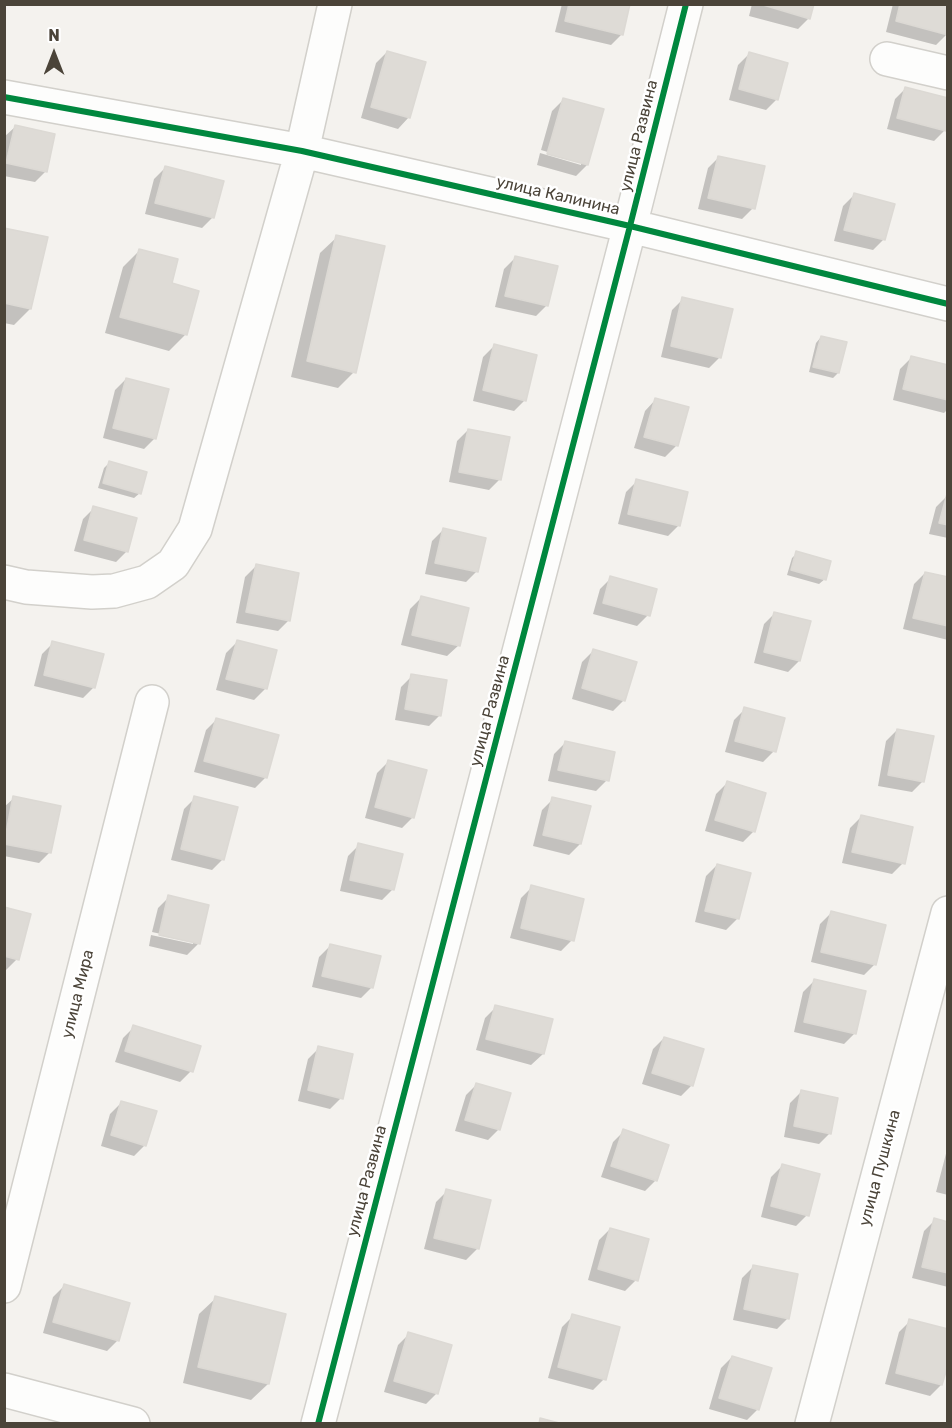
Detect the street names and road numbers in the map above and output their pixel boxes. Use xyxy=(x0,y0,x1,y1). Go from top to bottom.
street label: улица Развина xyxy=(616,78,662,194)
street label: улица Калинина xyxy=(494,172,622,220)
street label: улица Развина xyxy=(466,653,514,769)
street label: улица Мира xyxy=(58,948,98,1040)
street label: улица Пушкина xyxy=(855,1108,905,1228)
street label: улица Развина xyxy=(343,1123,391,1239)

